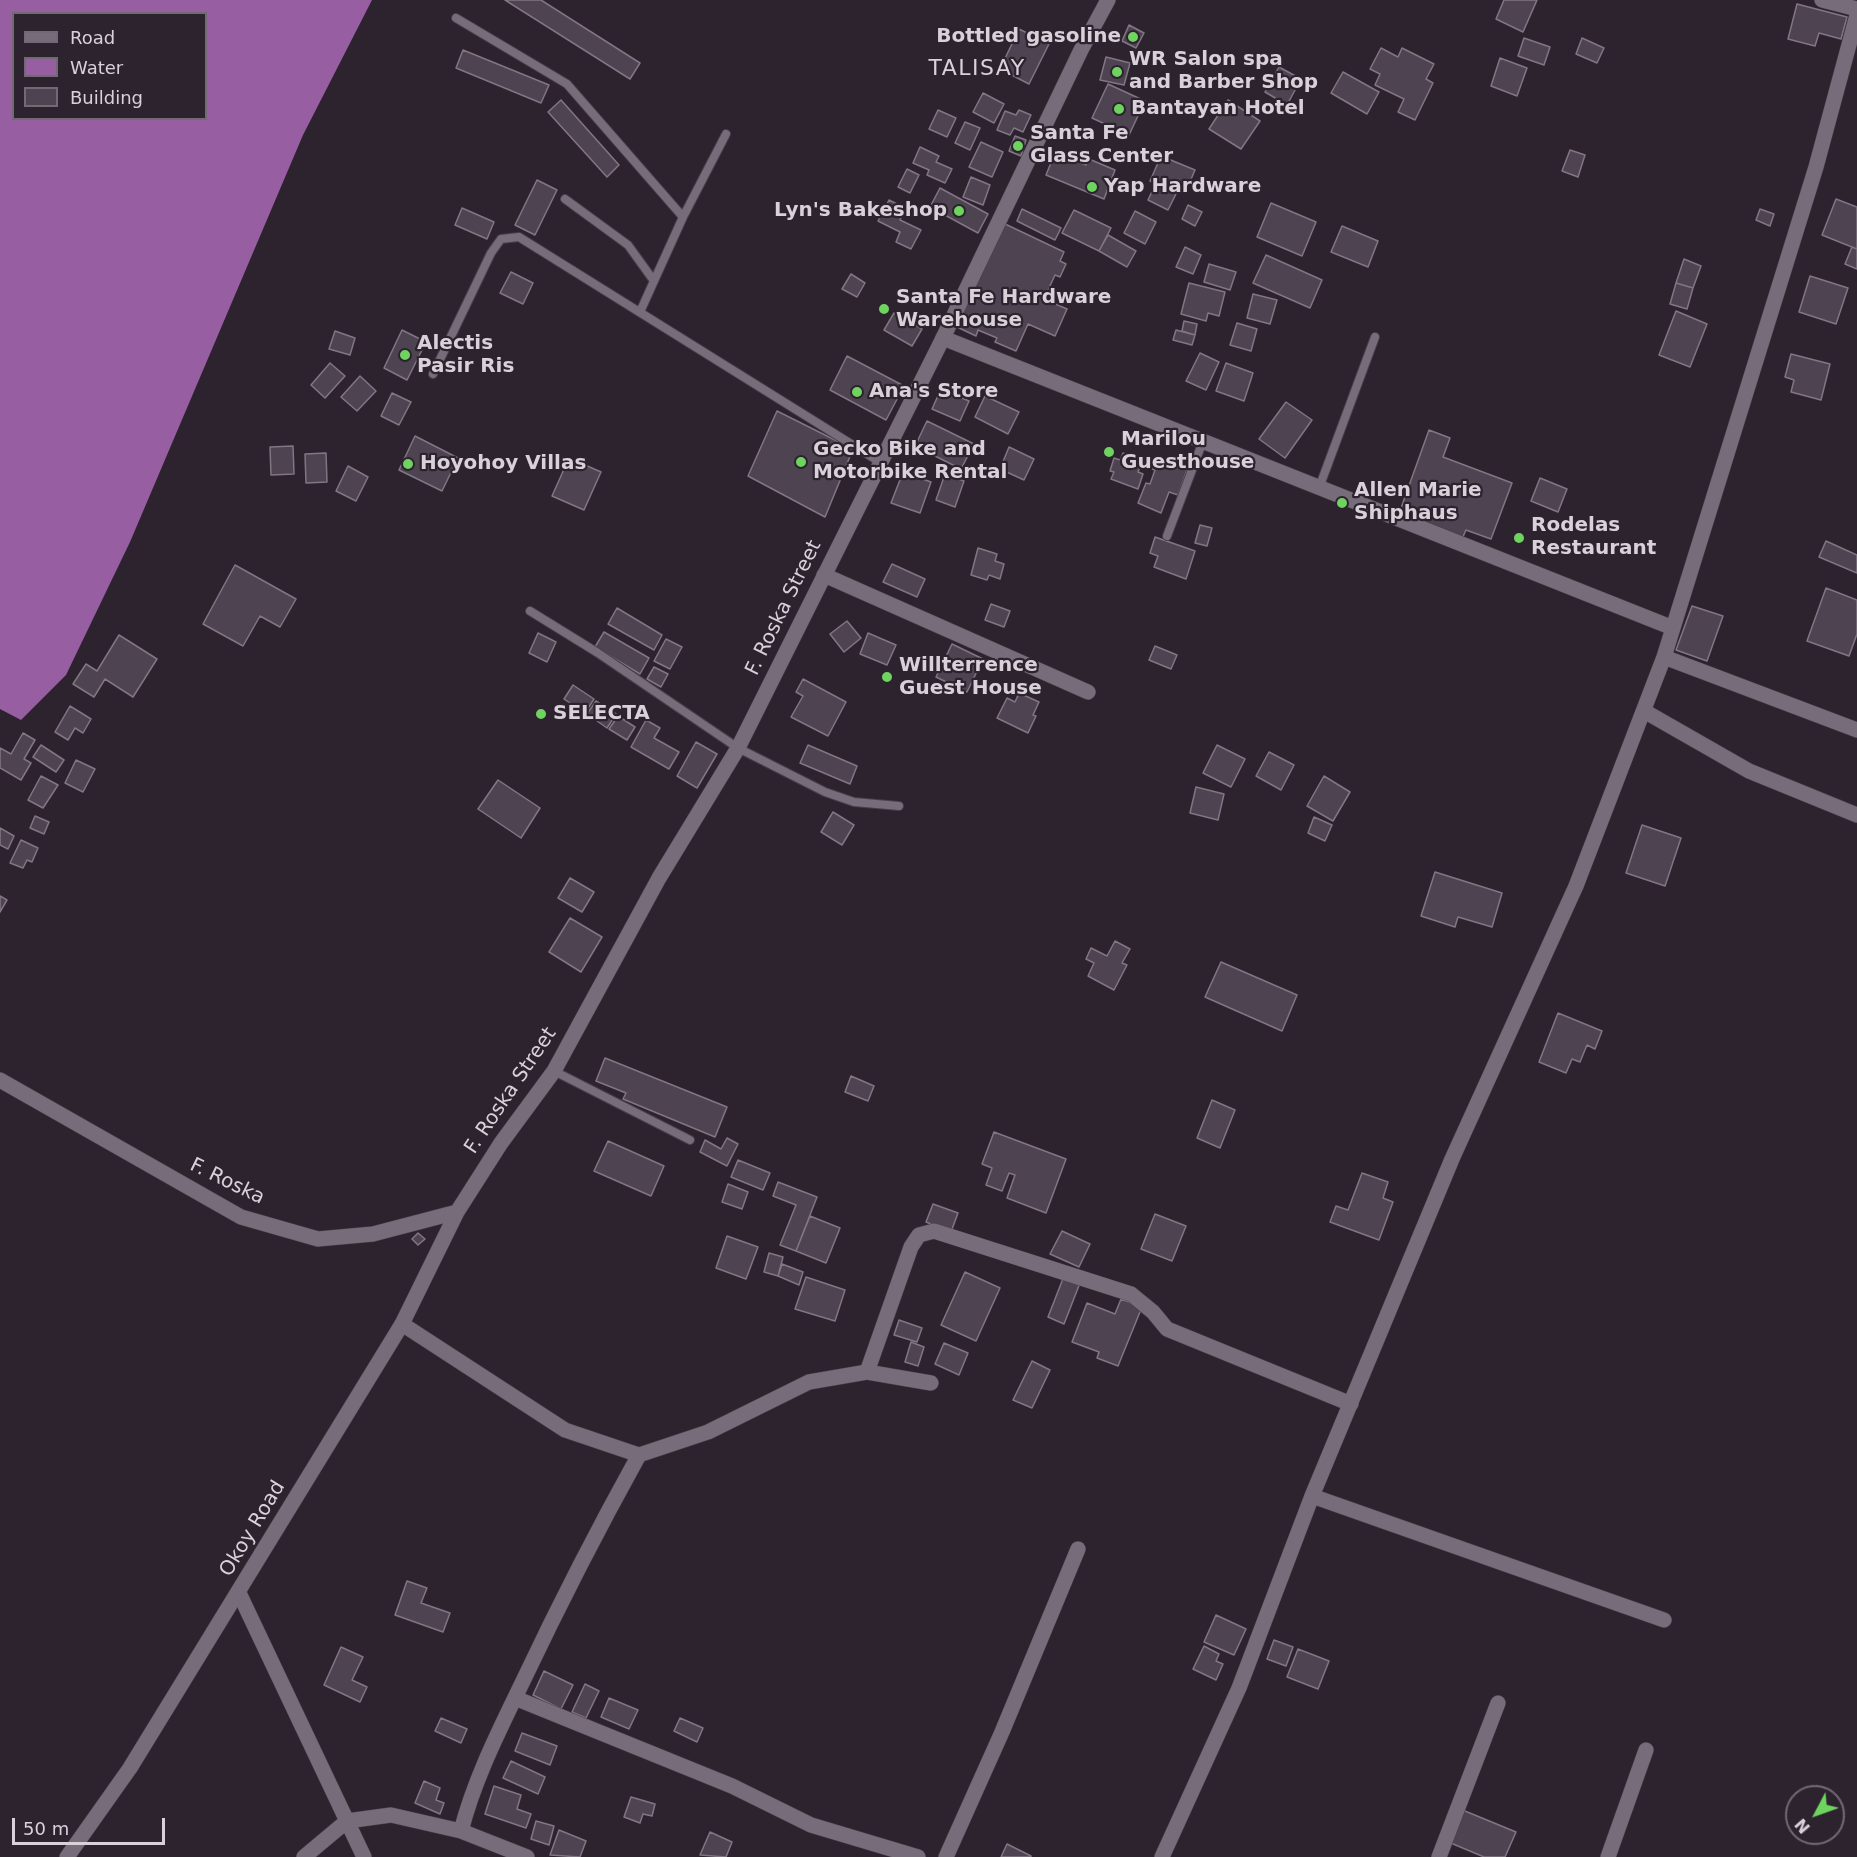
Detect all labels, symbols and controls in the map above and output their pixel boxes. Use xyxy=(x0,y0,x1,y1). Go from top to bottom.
legend xyxy=(12,12,207,120)
place label: Bottled gasoline xyxy=(936,25,1121,49)
text: Road xyxy=(70,27,115,48)
marker: Bottled gasoline xyxy=(1126,30,1140,44)
place label: WR Salon spa and Barber Shop xyxy=(1129,48,1318,95)
district label: TALISAY xyxy=(928,56,1026,82)
text: Water xyxy=(70,57,123,78)
marker: WR Salon spa and Barber Shop xyxy=(1110,65,1124,79)
text: Building xyxy=(70,87,143,108)
place label: Bantayan Hotel xyxy=(1131,97,1305,121)
marker: Bantayan Hotel xyxy=(1112,102,1126,116)
place label: Santa Fe Glass Center xyxy=(1030,122,1173,169)
marker: Santa Fe Glass Center xyxy=(1011,139,1025,153)
place label: Yap Hardware xyxy=(1104,175,1261,199)
marker: Yap Hardware xyxy=(1085,180,1099,194)
place label: Lyn's Bakeshop xyxy=(774,199,947,223)
marker: Lyn's Bakeshop xyxy=(952,204,966,218)
place label: Santa Fe Hardware Warehouse xyxy=(896,286,1111,333)
marker: Santa Fe Hardware Warehouse xyxy=(877,302,891,316)
place label: Alectis Pasir Ris xyxy=(417,332,514,379)
marker: Alectis Pasir Ris xyxy=(398,348,412,362)
place label: Ana's Store xyxy=(869,380,998,404)
marker: Ana's Store xyxy=(850,385,864,399)
place label: Marilou Guesthouse xyxy=(1121,428,1254,475)
place label: Gecko Bike and Motorbike Rental xyxy=(813,438,1007,485)
marker: Marilou Guesthouse xyxy=(1102,445,1116,459)
place label: Hoyohoy Villas xyxy=(420,452,586,476)
marker: Gecko Bike and Motorbike Rental xyxy=(794,455,808,469)
marker: Hoyohoy Villas xyxy=(401,457,415,471)
place label: Allen Marie Shiphaus xyxy=(1354,479,1482,526)
marker: Allen Marie Shiphaus xyxy=(1335,496,1349,510)
place label: Rodelas Restaurant xyxy=(1531,514,1656,561)
marker: Rodelas Restaurant xyxy=(1512,531,1526,545)
street label: F. Roska Street xyxy=(741,537,827,679)
place label: Willterrence Guest House xyxy=(899,654,1042,701)
marker: Willterrence Guest House xyxy=(880,670,894,684)
place label: SELECTA xyxy=(553,702,650,726)
marker: SELECTA xyxy=(534,707,548,721)
street label: F. Roska Street xyxy=(460,1023,562,1159)
street label: F. Roska xyxy=(186,1154,268,1210)
street label: Okoy Road xyxy=(215,1477,291,1581)
north arrow xyxy=(1785,1785,1845,1845)
scale bar xyxy=(15,1806,168,1844)
text: N xyxy=(1791,1815,1814,1837)
text: 50 m xyxy=(23,1818,69,1839)

